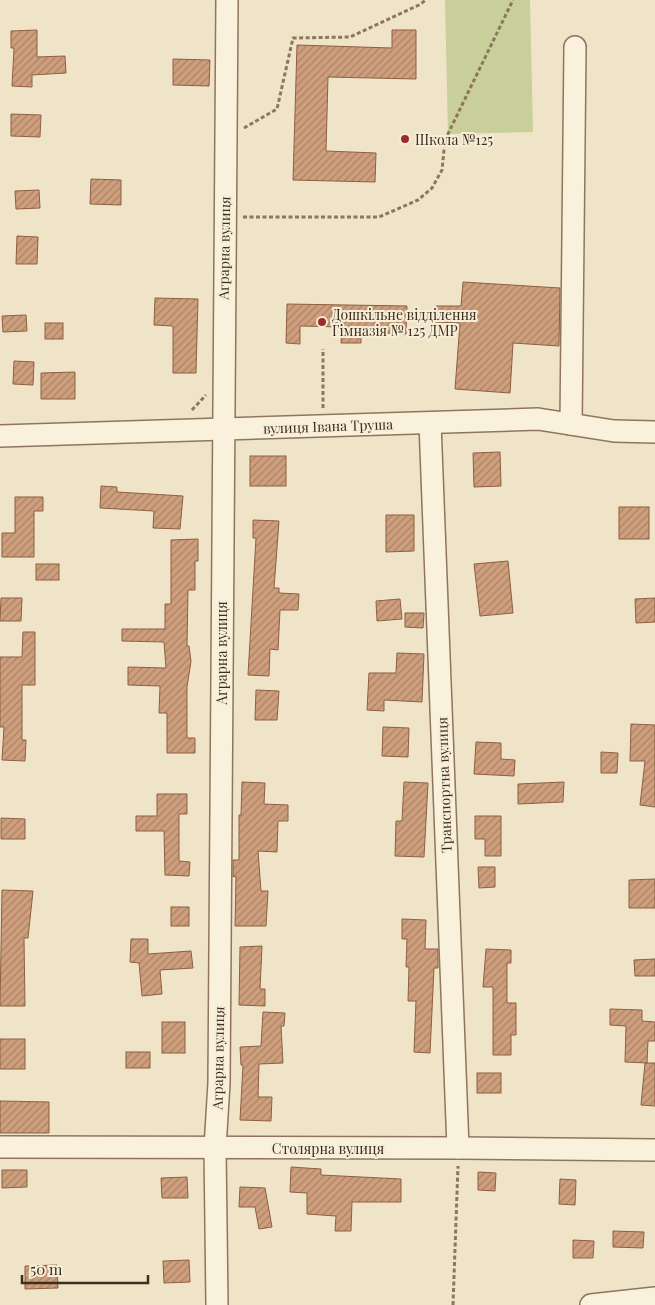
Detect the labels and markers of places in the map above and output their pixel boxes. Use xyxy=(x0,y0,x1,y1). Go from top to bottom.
place label: Школа №125 xyxy=(415,130,493,149)
marker: Школа №125 xyxy=(399,133,411,145)
place label: Дошкільне відділення Гімназія № 125 ДМР xyxy=(332,305,477,340)
marker: Дошкільне відділення Гімназія № 125 ДМР xyxy=(316,316,328,328)

